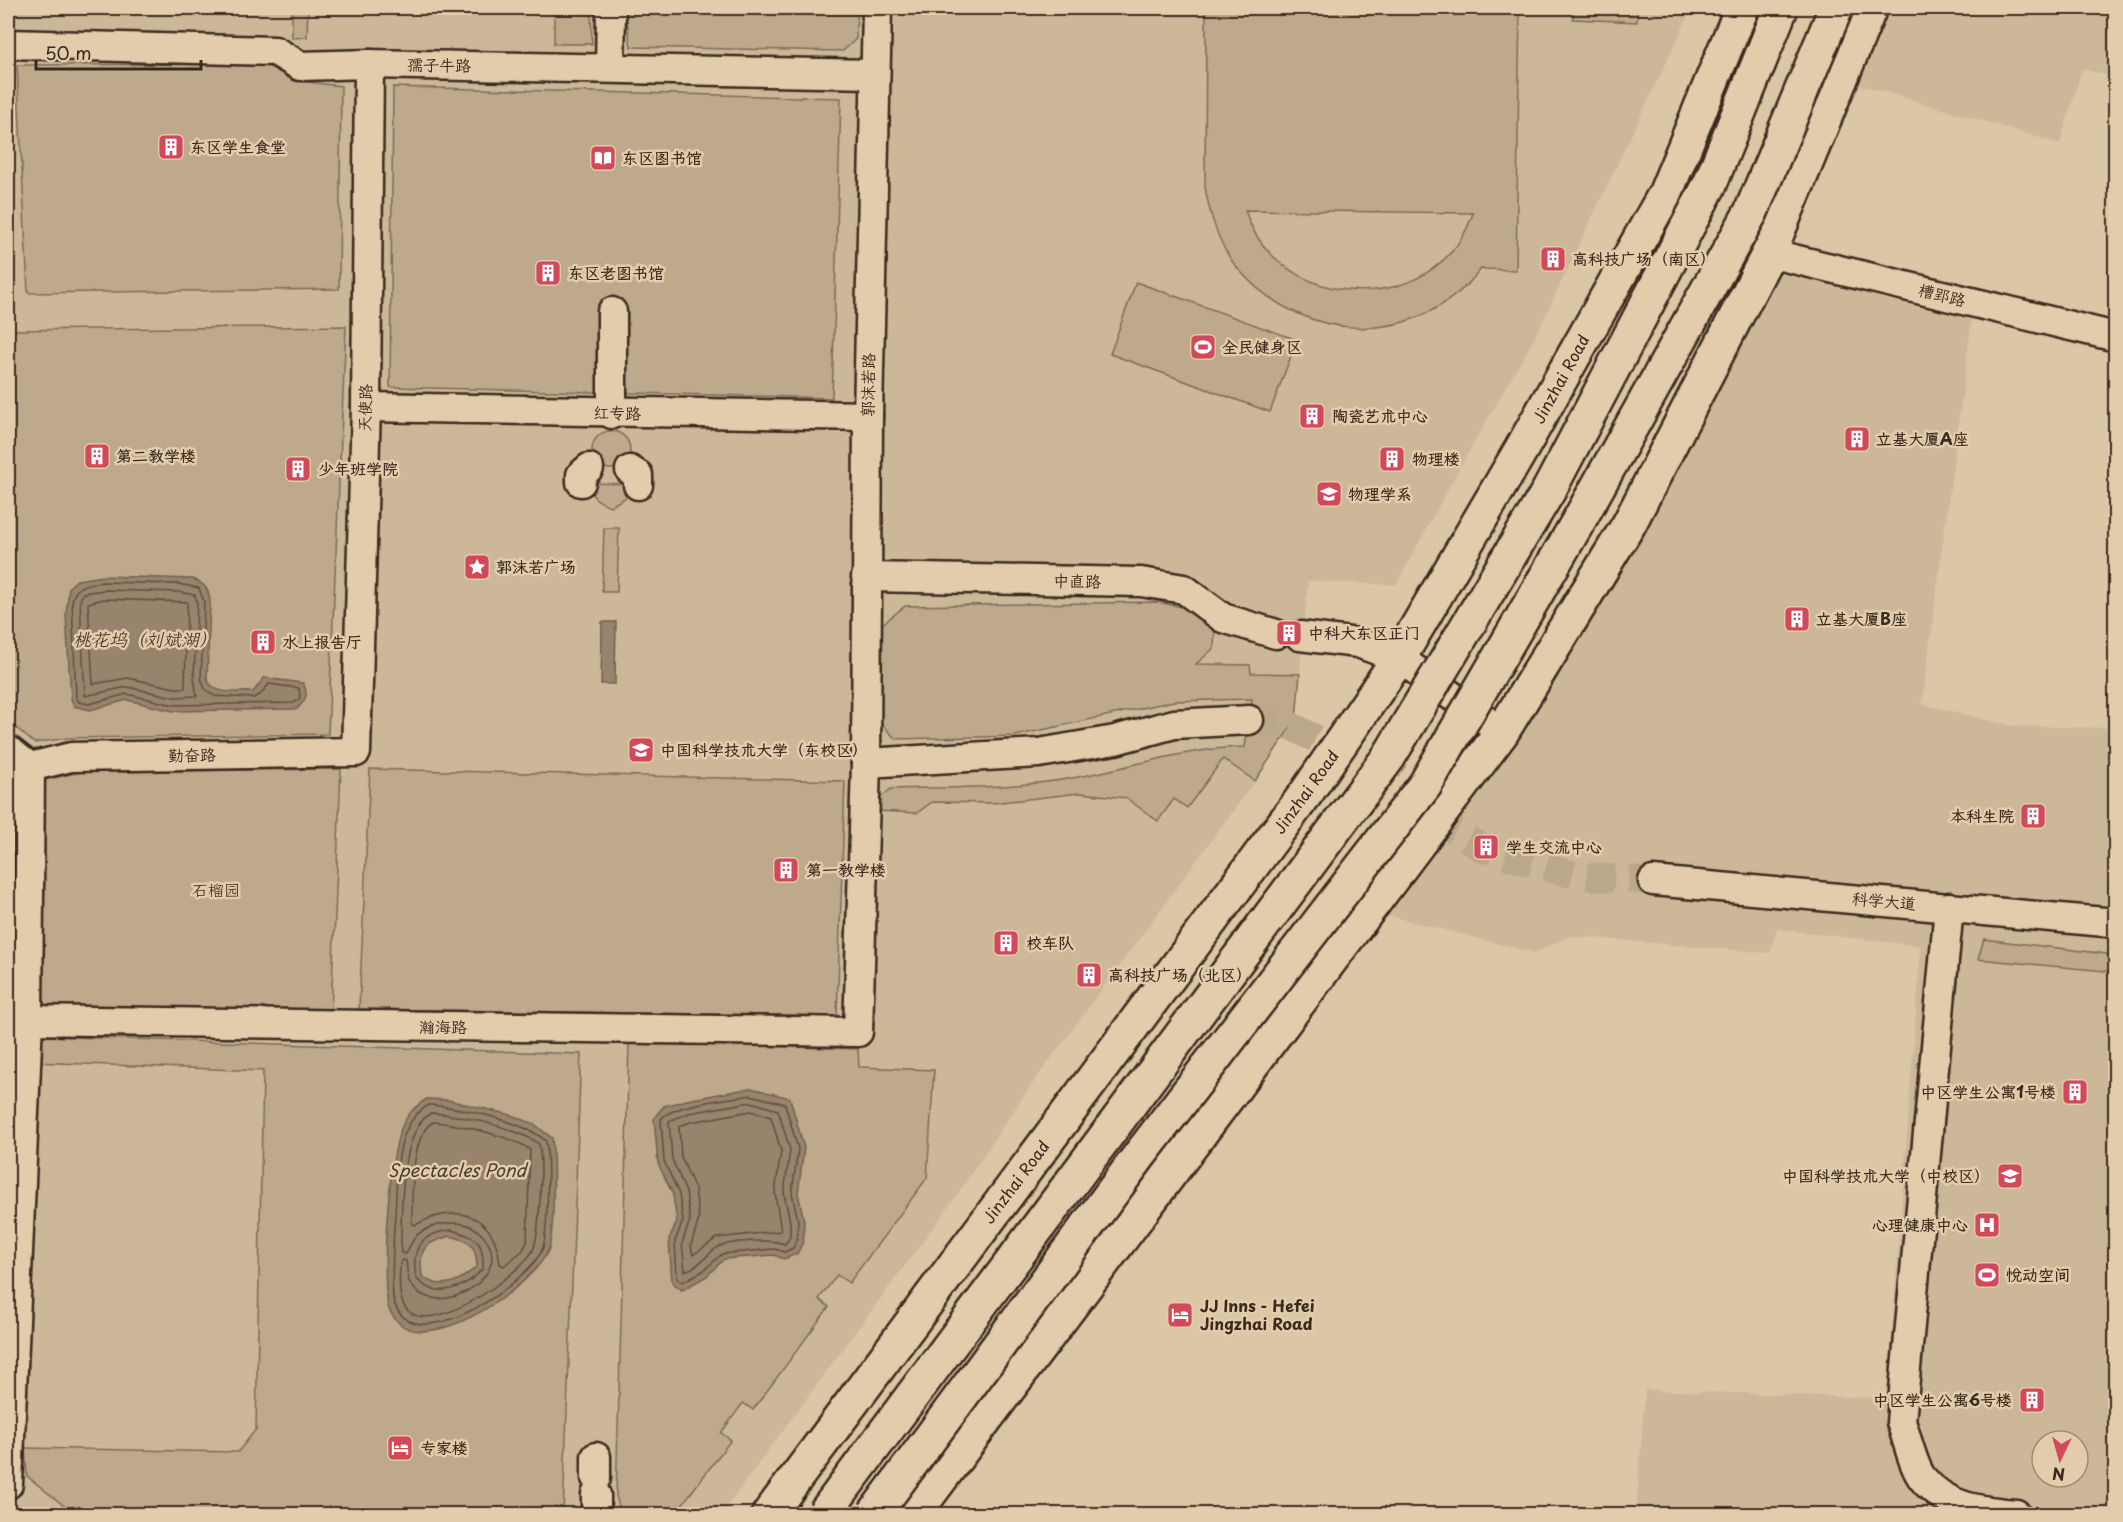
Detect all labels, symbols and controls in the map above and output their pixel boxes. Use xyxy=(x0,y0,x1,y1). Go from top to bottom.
scale bar xyxy=(36,33,201,71)
text: 50 m xyxy=(45,39,92,66)
street label: 孺子牛路 xyxy=(407,51,471,77)
building icon: 东区学生食堂 xyxy=(156,132,186,162)
place label: 东区学生食堂 xyxy=(190,134,286,158)
library icon: 东区图书馆 xyxy=(588,143,618,173)
place label: 东区图书馆 xyxy=(622,145,702,169)
building icon: 高科技广场（南区） xyxy=(1538,244,1568,274)
place label: 高科技广场（南区） xyxy=(1572,246,1716,270)
building icon: 东区老图书馆 xyxy=(533,258,563,288)
place label: 东区老图书馆 xyxy=(568,260,664,284)
street label: 槽郢路 xyxy=(1916,277,1968,311)
street label: Jinzhai Road xyxy=(1526,330,1594,427)
sports icon: 全民健身区 xyxy=(1188,332,1218,362)
place label: 全民健身区 xyxy=(1222,334,1302,358)
street label: 郭沫若路 xyxy=(854,353,880,417)
street label: 天使路 xyxy=(352,384,376,432)
street label: 红专路 xyxy=(593,400,641,424)
building icon: 陶瓷艺术中心 xyxy=(1297,401,1327,431)
place label: 陶瓷艺术中心 xyxy=(1332,403,1428,427)
building icon: 立基大厦A座 xyxy=(1842,424,1872,454)
place label: 立基大厦A座 xyxy=(1876,426,1969,450)
building icon: 第二教学楼 xyxy=(82,441,112,471)
place label: 第二教学楼 xyxy=(116,443,196,467)
building icon: 物理楼 xyxy=(1377,444,1407,474)
place label: 物理楼 xyxy=(1412,446,1460,470)
building icon: 少年班学院 xyxy=(283,454,313,484)
place label: 少年班学院 xyxy=(318,456,398,480)
school or university icon: 物理学系 xyxy=(1314,479,1344,509)
place label: 物理学系 xyxy=(1348,481,1412,505)
place icon: 郭沫若广场 xyxy=(462,552,492,582)
place label: 郭沫若广场 xyxy=(496,554,576,578)
street label: 中直路 xyxy=(1053,568,1101,592)
building icon: 立基大厦B座 xyxy=(1782,604,1812,634)
place label: 立基大厦B座 xyxy=(1816,606,1907,630)
building icon: 中科大东区正门 xyxy=(1274,618,1304,648)
place label: 中科大东区正门 xyxy=(1308,620,1420,644)
water label: 桃花坞（刘斌湖） xyxy=(73,625,217,652)
building icon: 水上报告厅 xyxy=(248,627,278,657)
place label: 水上报告厅 xyxy=(282,629,362,653)
school or university icon: 中国科学技术大学（东校区） xyxy=(626,735,656,765)
place label: 中国科学技术大学（东校区） xyxy=(660,737,868,761)
street label: 勤奋路 xyxy=(168,742,216,766)
street label: Jinzhai Road xyxy=(1267,745,1344,838)
building icon: 本科生院 xyxy=(2018,801,2048,831)
place label: 本科生院 xyxy=(1950,803,2014,827)
building icon: 学生交流中心 xyxy=(1471,832,1501,862)
place label: 学生交流中心 xyxy=(1506,834,1602,858)
building icon: 第一教学楼 xyxy=(771,855,801,885)
place label: 第一教学楼 xyxy=(806,857,886,881)
park label: 石榴园 xyxy=(192,877,240,901)
street label: 科学大道 xyxy=(1851,885,1917,915)
building icon: 校车队 xyxy=(991,928,1021,958)
place label: 校车队 xyxy=(1026,930,1074,954)
building icon: 高科技广场（北区） xyxy=(1074,960,1104,990)
place label: 高科技广场（北区） xyxy=(1108,962,1252,986)
street label: 瀚海路 xyxy=(419,1014,467,1038)
building icon: 中区学生公寓1号楼 xyxy=(2060,1077,2090,1107)
place label: 中区学生公寓1号楼 xyxy=(1920,1079,2056,1103)
street label: Jinzhai Road xyxy=(976,1135,1054,1228)
water label: Spectacles Pond xyxy=(388,1156,529,1183)
school or university icon: 中国科学技术大学（中校区） xyxy=(1995,1161,2025,1191)
place label: 中国科学技术大学（中校区） xyxy=(1782,1163,1990,1187)
hospital icon: 心理健康中心 xyxy=(1972,1210,2002,1240)
place label: 心理健康中心 xyxy=(1872,1212,1968,1236)
sports icon: 悦动空间 xyxy=(1972,1260,2002,1290)
place label: 悦动空间 xyxy=(2006,1262,2070,1286)
place label: JJ Inns - Hefei Jingzhai Road xyxy=(1200,1293,1315,1335)
hotel icon: JJ Inns - Hefei Jingzhai Road xyxy=(1165,1300,1195,1330)
building icon: 中区学生公寓6号楼 xyxy=(2017,1385,2047,1415)
place label: 中区学生公寓6号楼 xyxy=(1873,1387,2012,1411)
north arrow xyxy=(2030,1429,2090,1489)
hotel icon: 专家楼 xyxy=(385,1433,415,1463)
place label: 专家楼 xyxy=(420,1435,468,1459)
text: N xyxy=(2051,1462,2066,1487)

